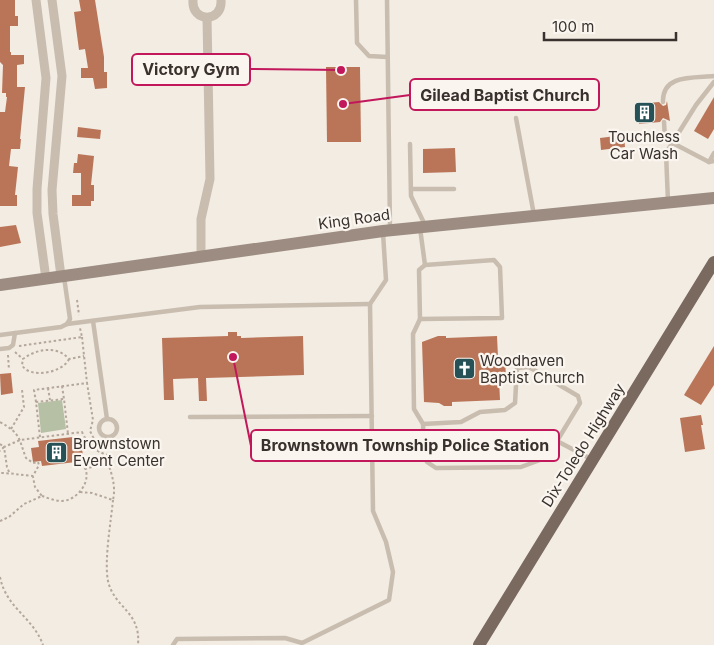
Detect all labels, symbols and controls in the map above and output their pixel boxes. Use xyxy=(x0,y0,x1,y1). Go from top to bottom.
scale bar xyxy=(544,10,676,42)
text: 100 m xyxy=(552,17,594,36)
callout: Victory Gym xyxy=(132,54,250,85)
text: Victory Gym xyxy=(142,59,240,79)
callout: Gilead Baptist Church xyxy=(410,79,599,110)
text: Gilead Baptist Church xyxy=(420,85,590,105)
building icon: Touchless Car Wash xyxy=(632,101,656,125)
place label: Touchless Car Wash xyxy=(608,127,680,163)
street label: King Road xyxy=(317,205,391,233)
place label: Woodhaven Baptist Church xyxy=(480,351,585,387)
church icon: Woodhaven Baptist Church xyxy=(452,357,476,381)
street label: Dix-Toledo Highway xyxy=(537,379,629,510)
callout: Brownstown Township Police Station xyxy=(251,430,559,461)
place label: Brownstown Event Center xyxy=(73,434,165,470)
text: Brownstown Township Police Station xyxy=(261,435,549,455)
building icon: Brownstown Event Center xyxy=(45,440,69,464)

